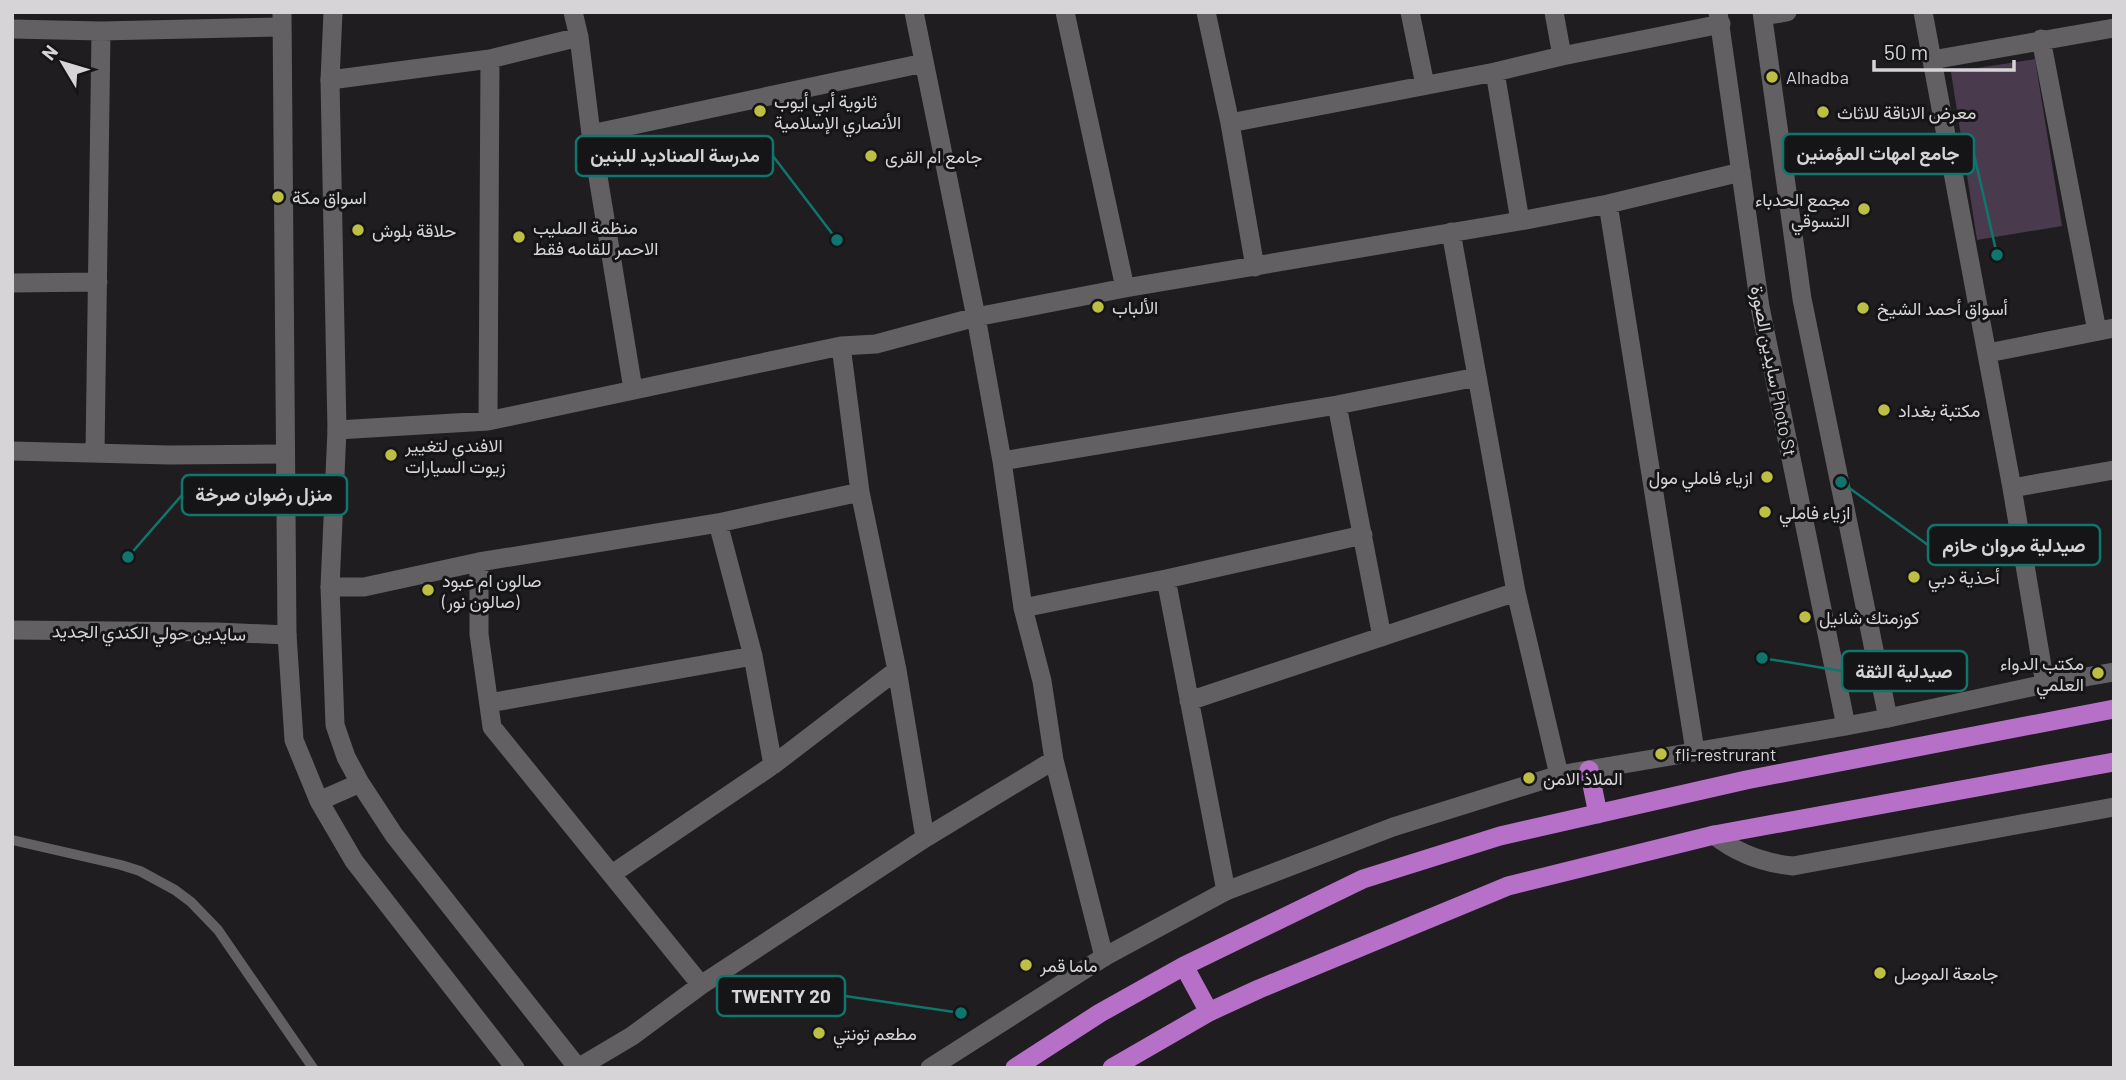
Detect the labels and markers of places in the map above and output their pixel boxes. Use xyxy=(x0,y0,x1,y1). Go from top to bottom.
place label: Alhadba xyxy=(1786,66,1849,88)
marker: Alhadba xyxy=(1764,69,1780,85)
place label: ثانوية أبي أيوب الأنصاري الإسلامية xyxy=(774,90,901,138)
place label: معرض الاناقة للاثاث xyxy=(1837,101,1976,124)
marker: ثانوية أبي أيوب الأنصاري الإسلامية xyxy=(752,103,768,119)
marker: معرض الاناقة للاثاث xyxy=(1815,104,1831,120)
callout: جامع امهات المؤمنين xyxy=(1783,134,1974,174)
callout: مدرسة الصناديد للبنين xyxy=(576,136,773,176)
place label: جامع ام القرى xyxy=(885,145,982,169)
marker: جامع ام القرى xyxy=(863,148,879,164)
place label: اسواق مكة xyxy=(292,186,367,209)
place label: مجمع الحدباء التسوقي xyxy=(1755,188,1850,236)
marker: اسواق مكة xyxy=(270,189,286,205)
marker: مجمع الحدباء التسوقي xyxy=(1856,201,1872,217)
place label: منظمة الصليب الاحمر للقامه فقط xyxy=(533,216,658,260)
place label: حلاقة بلوش xyxy=(372,219,456,242)
marker: حلاقة بلوش xyxy=(350,222,366,238)
marker: منظمة الصليب الاحمر للقامه فقط xyxy=(511,229,527,245)
place label: الألباب xyxy=(1112,296,1158,318)
place label: أسواق أحمد الشيخ xyxy=(1877,297,2008,321)
marker: الألباب xyxy=(1090,299,1106,315)
marker: أسواق أحمد الشيخ xyxy=(1855,300,1871,316)
place label: مكتبة بغداد xyxy=(1898,399,1980,421)
marker: مكتبة بغداد xyxy=(1876,402,1892,418)
place label: الافندي لتغيير زيوت السيارات xyxy=(404,434,506,478)
marker: الافندي لتغيير زيوت السيارات xyxy=(383,447,399,463)
place label: ازياء فاملي مول xyxy=(1649,466,1753,493)
marker: ازياء فاملي مول xyxy=(1759,469,1775,485)
callout: منزل رضوان صرخة xyxy=(182,475,347,515)
place label: ازياء فاملي xyxy=(1779,501,1850,528)
marker: ازياء فاملي xyxy=(1757,504,1773,520)
callout: صيدلية مروان حازم xyxy=(1928,525,2100,565)
place label: أحذية دبي xyxy=(1928,566,2000,593)
place label: صالون ام عبود (صالون نور) xyxy=(441,569,541,613)
marker: أحذية دبي xyxy=(1906,569,1922,585)
marker: صالون ام عبود (صالون نور) xyxy=(420,582,436,598)
place label: كوزمتك شانيل xyxy=(1819,606,1919,629)
marker: كوزمتك شانيل xyxy=(1797,609,1813,625)
callout: صيدلية الثقة xyxy=(1842,651,1967,691)
place label: مكتب الدواء العلمي xyxy=(2000,652,2084,700)
marker: مكتب الدواء العلمي xyxy=(2090,665,2106,681)
place label: fli-restrurant xyxy=(1675,743,1776,765)
marker: fli-restrurant xyxy=(1653,746,1669,762)
place label: الملاذ الامن xyxy=(1543,767,1623,790)
marker: الملاذ الامن xyxy=(1521,770,1537,786)
place label: ماما قمر xyxy=(1039,954,1098,977)
marker: ماما قمر xyxy=(1018,957,1034,973)
place label: جامعة الموصل xyxy=(1894,962,1998,985)
marker: جامعة الموصل xyxy=(1872,965,1888,981)
callout: TWENTY 20 xyxy=(717,976,845,1016)
place label: مطعم تونتي xyxy=(833,1022,917,1049)
marker: مطعم تونتي xyxy=(811,1025,827,1041)

